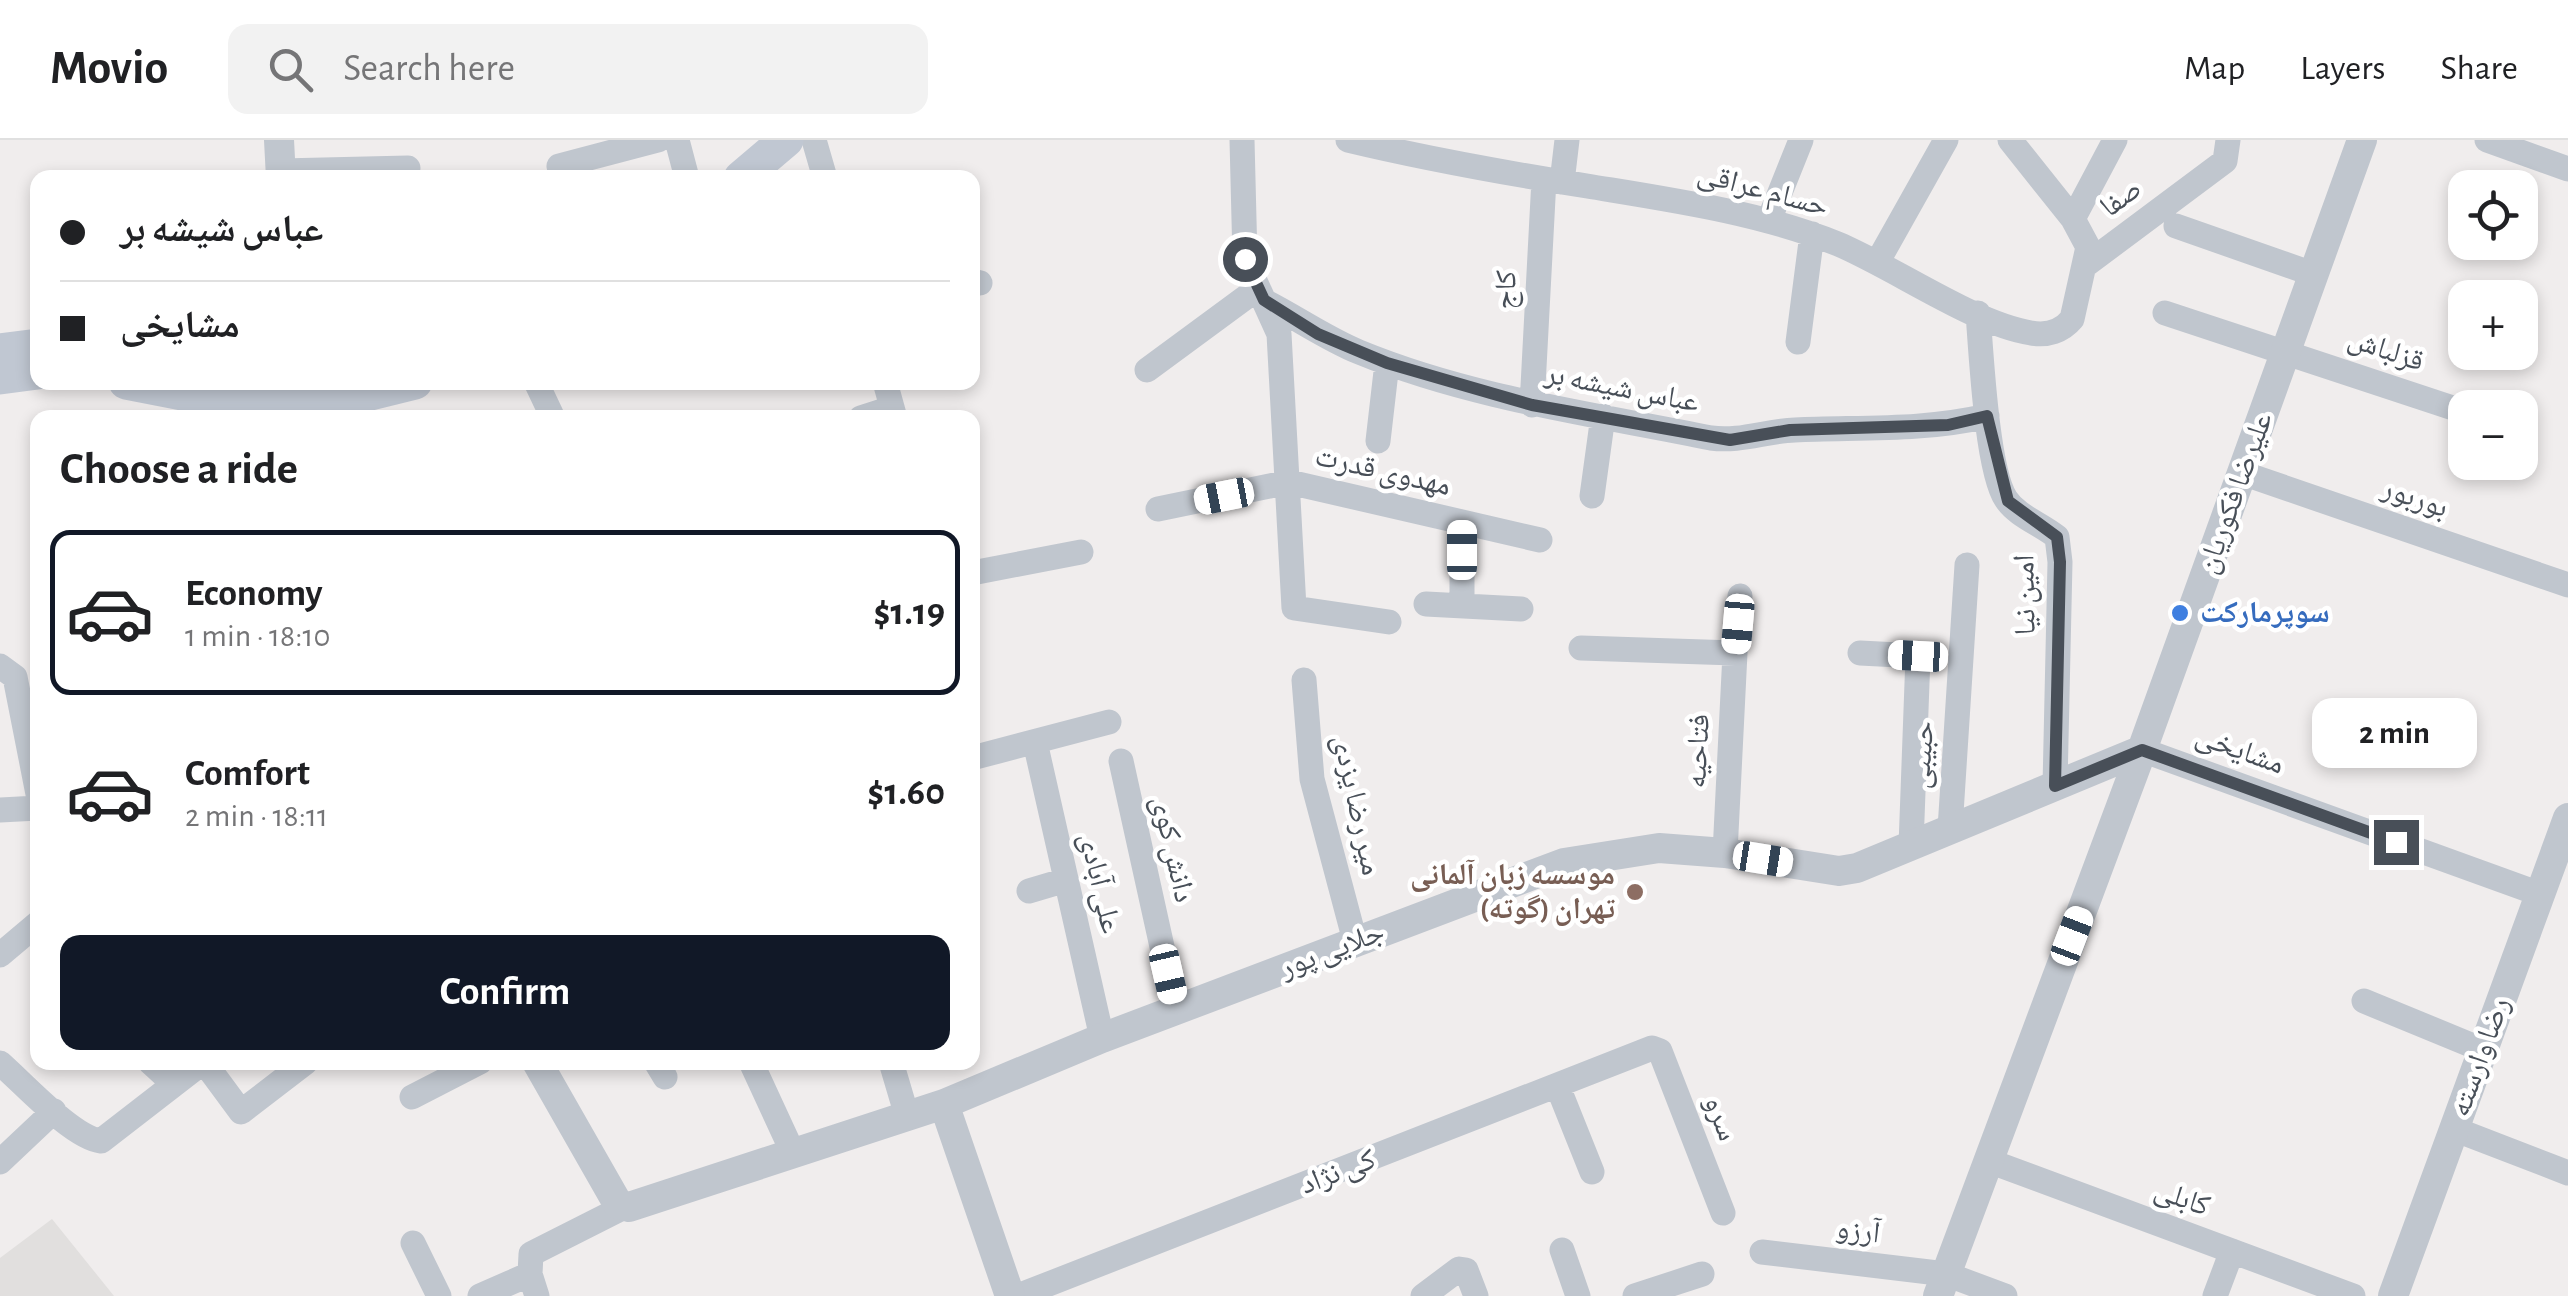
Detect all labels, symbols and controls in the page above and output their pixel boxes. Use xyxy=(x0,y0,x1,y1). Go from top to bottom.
search box xyxy=(228,24,928,114)
icon: search xyxy=(263,42,318,97)
text: Movio xyxy=(50,45,168,93)
text: Search here xyxy=(343,50,515,88)
text: Map xyxy=(2184,51,2245,86)
text: Layers xyxy=(2300,51,2385,86)
text: Share xyxy=(2440,51,2518,86)
street label: حسام عراقی xyxy=(1694,158,1832,225)
map controls xyxy=(2448,170,2538,480)
button: locate xyxy=(2448,170,2538,260)
street label: صفا xyxy=(2095,173,2147,223)
text: عباس شیشه بر xyxy=(120,211,323,249)
route start xyxy=(1223,237,1268,282)
street label: کاج xyxy=(1490,270,1525,310)
button: + xyxy=(2448,280,2538,370)
text: مشایخی xyxy=(120,307,240,345)
street label: قزلباش xyxy=(2344,323,2428,379)
street label: عباس شیشه بر xyxy=(1541,358,1702,420)
button: − xyxy=(2448,390,2538,480)
street label: علیرضا فکوریان xyxy=(2192,408,2280,578)
street label: مهدوی قدرت xyxy=(1312,441,1454,503)
text: Choose a ride xyxy=(60,447,298,492)
street label: بوربور xyxy=(2377,472,2452,524)
car xyxy=(1192,476,1256,516)
car xyxy=(1447,520,1477,580)
street label: امین نیا xyxy=(2009,554,2043,636)
icon: car xyxy=(65,568,155,658)
text: Economy xyxy=(185,575,323,613)
car xyxy=(1720,593,1756,655)
text: $1.19 xyxy=(873,594,945,632)
place label: سوپرمارکت xyxy=(2200,598,2330,630)
marker: سوپرمارکت xyxy=(2169,602,2191,624)
text: 1 min · 18:10 xyxy=(185,620,330,652)
car xyxy=(1887,639,1949,673)
callout: 2 min xyxy=(2314,697,2478,767)
street label: فتاحیه xyxy=(1681,713,1715,789)
text: 2 min xyxy=(2359,717,2430,749)
street label: حبیبی xyxy=(1905,720,1941,790)
street label: مشایخی xyxy=(2191,720,2288,782)
street label: میر رضا یزدی xyxy=(1326,732,1386,878)
icon: car xyxy=(65,748,155,838)
text: Comfort xyxy=(185,755,310,793)
text: $1.60 xyxy=(867,774,945,812)
street label: دانش کوی xyxy=(1144,793,1200,906)
text: 2 min · 18:11 xyxy=(185,800,328,832)
route end xyxy=(2374,820,2419,865)
street label: علی آبادی xyxy=(1072,830,1127,937)
car xyxy=(1731,839,1795,879)
place label: موسسه زبان آلمانی تهران (گوته) xyxy=(1410,859,1615,926)
marker: موسسه زبان آلمانی تهران (گوته) xyxy=(1624,881,1646,903)
car xyxy=(2047,903,2097,969)
street label: جلایی پور xyxy=(1275,916,1389,986)
button: Confirm xyxy=(60,935,950,1050)
car xyxy=(1147,941,1189,1007)
street label: رضا وارسته xyxy=(2445,993,2515,1121)
street label: سرو xyxy=(1699,1091,1743,1145)
street label: کی نژاد xyxy=(1296,1144,1380,1202)
street label: کابلی xyxy=(2150,1174,2214,1224)
street label: آرزو xyxy=(1834,1213,1883,1249)

